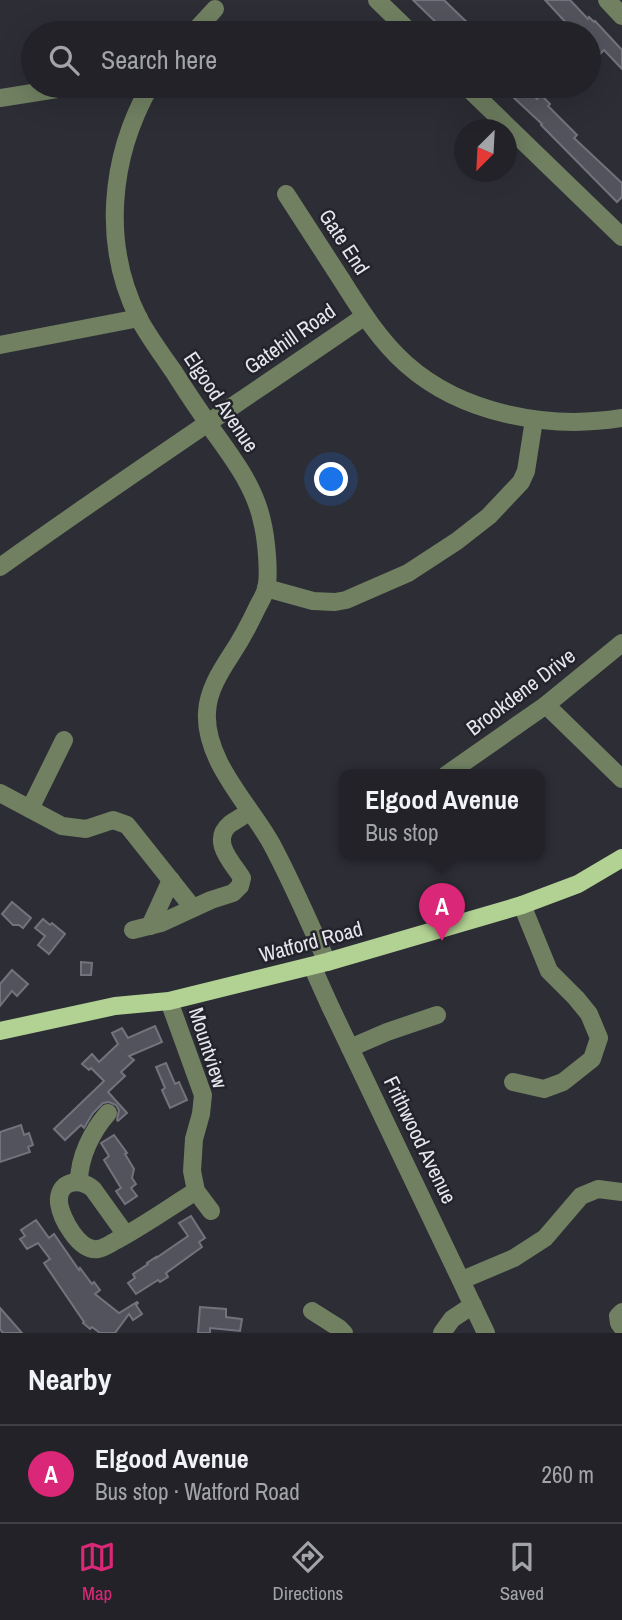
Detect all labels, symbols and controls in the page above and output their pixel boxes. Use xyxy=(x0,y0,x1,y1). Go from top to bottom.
search box xyxy=(21,21,601,98)
icon: search xyxy=(45,41,83,79)
text: Search here xyxy=(101,42,217,77)
north arrow xyxy=(454,119,517,182)
street label: Gate End xyxy=(312,203,376,280)
street label: Gatehill Road xyxy=(238,297,341,381)
street label: Elgood Avenue xyxy=(177,346,266,458)
your location xyxy=(314,462,348,496)
street label: Brookdene Drive xyxy=(460,641,581,742)
popup xyxy=(339,769,545,860)
text: Elgood Avenue xyxy=(365,782,519,817)
text: Bus stop xyxy=(365,817,439,848)
pin: A xyxy=(419,883,465,941)
street label: Watford Road xyxy=(256,914,366,969)
street label: Mountview xyxy=(182,1004,235,1092)
street label: Frithwood Avenue xyxy=(377,1071,464,1208)
text: Nearby xyxy=(28,1359,111,1399)
text: Elgood Avenue xyxy=(95,1441,249,1476)
text: A xyxy=(44,1459,58,1490)
text: 260 m xyxy=(542,1459,594,1490)
text: Bus stop · Watford Road xyxy=(95,1476,300,1507)
tab: Map xyxy=(78,1538,116,1606)
tab: Directions xyxy=(272,1538,343,1606)
tab: Saved xyxy=(500,1538,544,1606)

